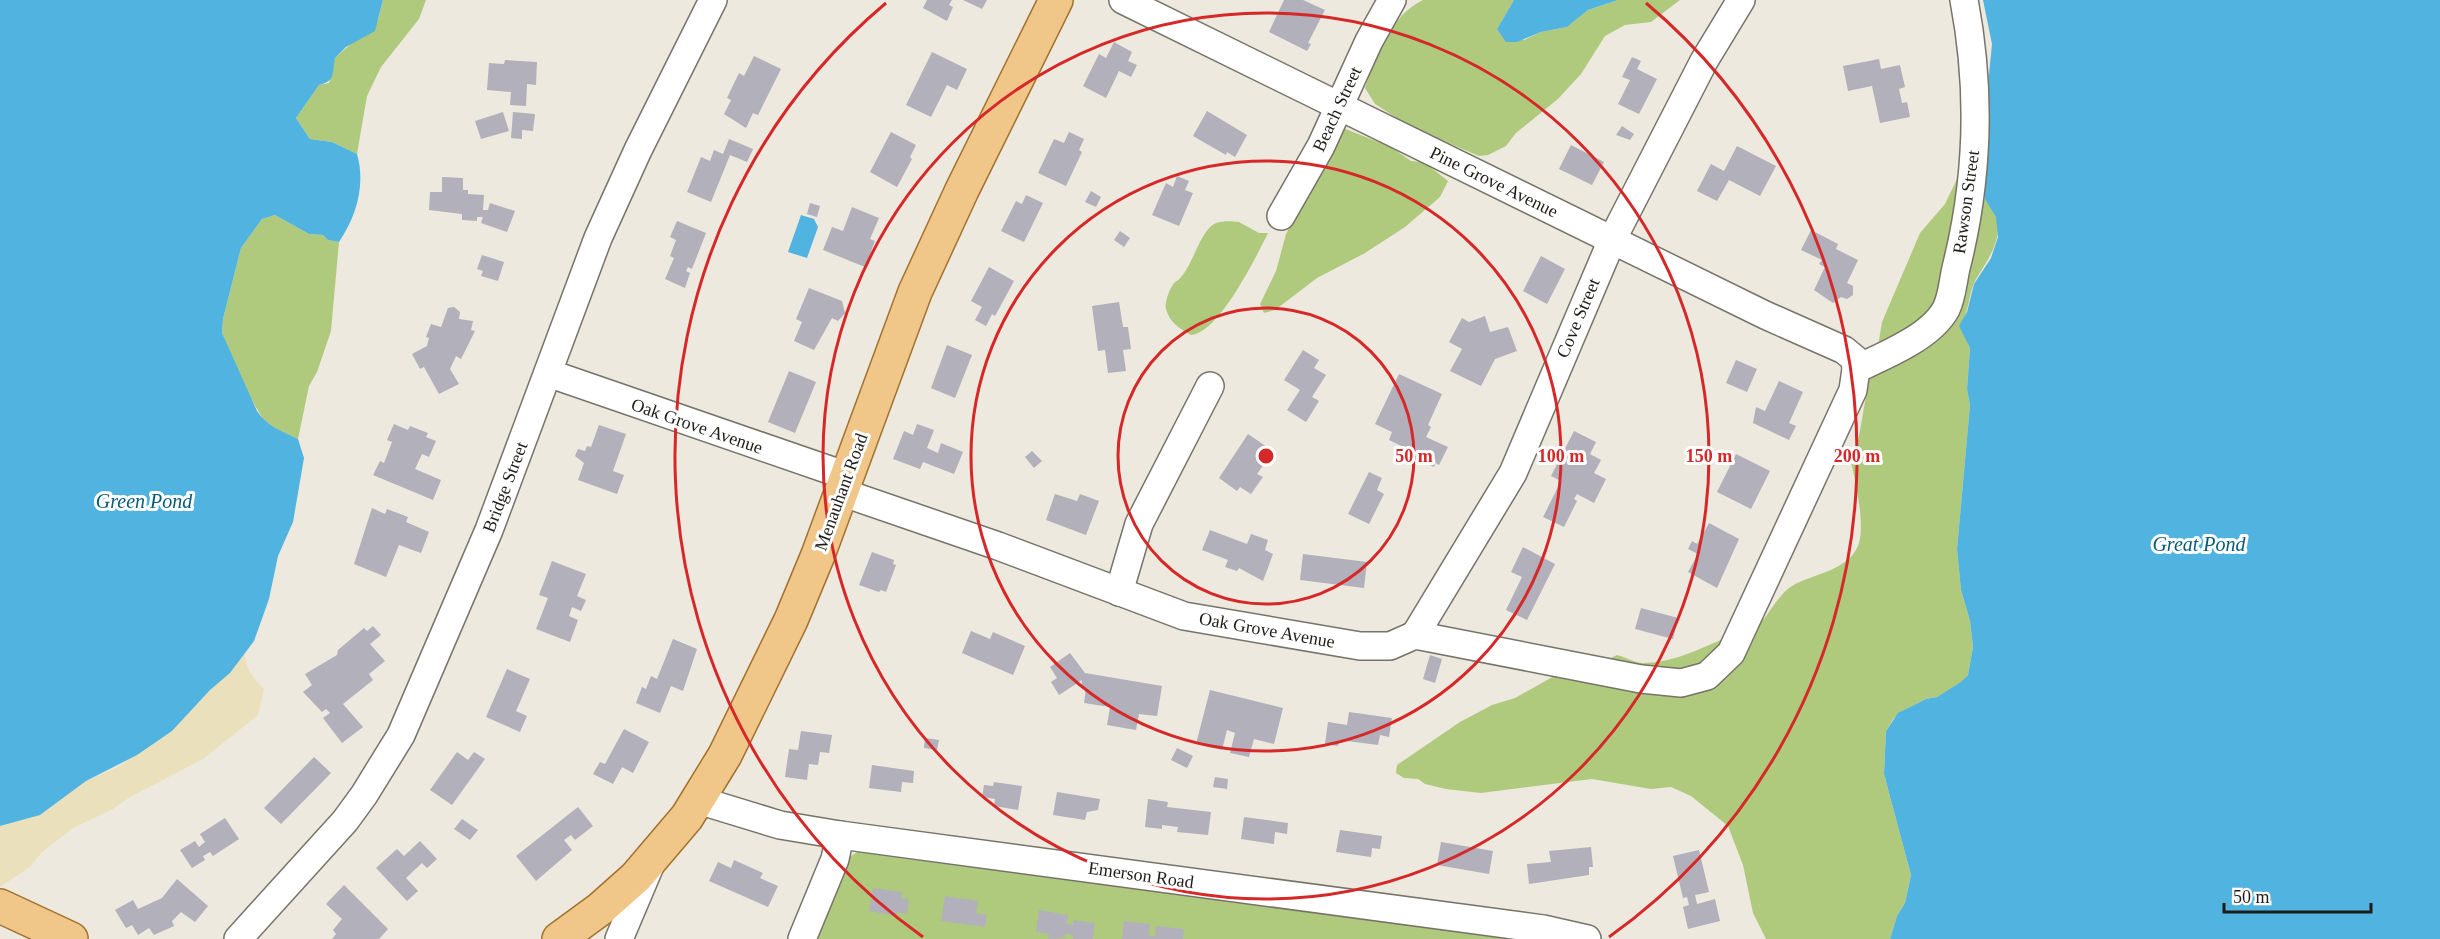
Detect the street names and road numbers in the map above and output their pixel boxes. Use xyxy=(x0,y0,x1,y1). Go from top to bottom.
street label: Beach Street xyxy=(1309,63,1365,155)
street label: Pine Grove Avenue xyxy=(1427,142,1561,222)
street label: Rawson Street xyxy=(1949,149,1983,255)
street label: Cove Street xyxy=(1552,275,1604,361)
street label: Oak Grove Avenue xyxy=(629,394,765,458)
street label: Menauhant Road xyxy=(810,431,872,553)
street label: Bridge Street xyxy=(479,439,531,535)
street label: Oak Grove Avenue xyxy=(1197,608,1337,652)
street label: Emerson Road xyxy=(1087,858,1195,892)

